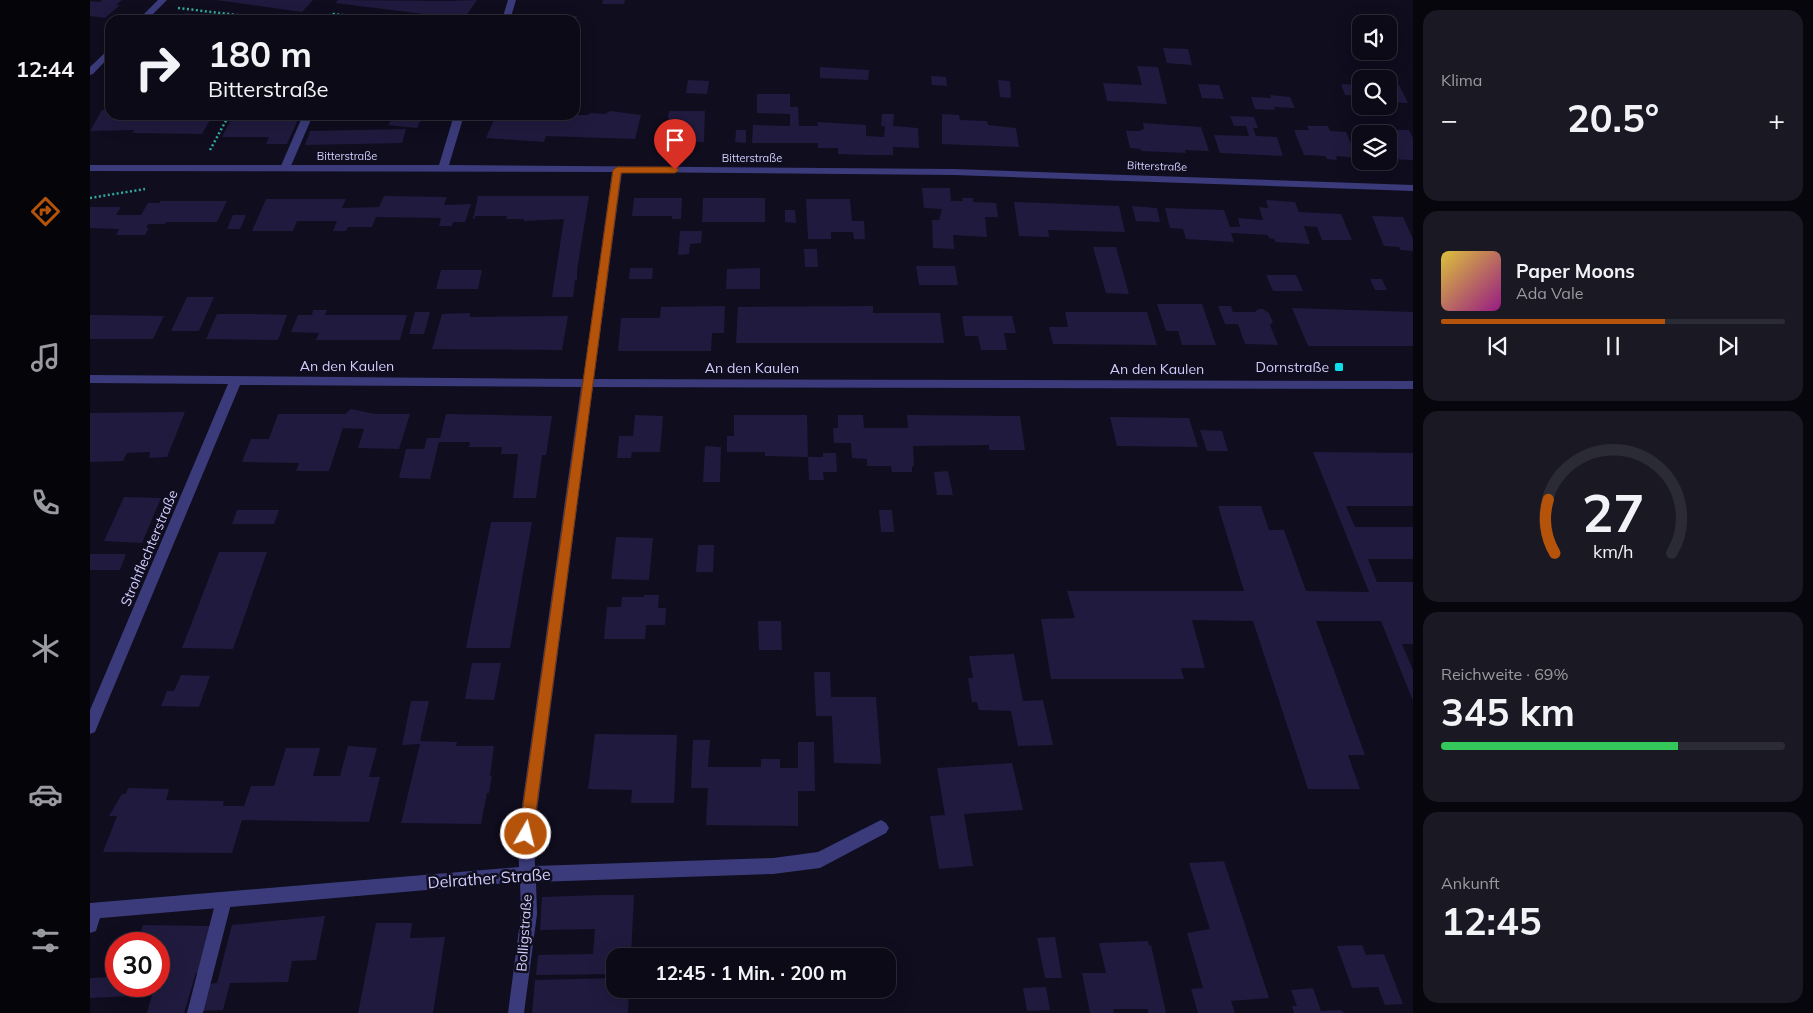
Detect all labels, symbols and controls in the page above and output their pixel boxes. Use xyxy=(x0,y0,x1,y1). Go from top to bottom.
map controls xyxy=(1352,15,1397,170)
button: sound xyxy=(1352,15,1397,60)
text: 180 m xyxy=(208,32,312,76)
icon: right xyxy=(125,35,190,100)
text: 12:44 xyxy=(16,55,74,83)
button: search xyxy=(1352,70,1397,115)
text: Klima xyxy=(1441,70,1482,90)
text: Bitterstraße xyxy=(208,75,329,103)
text: 20.5° xyxy=(1567,94,1659,142)
text: − xyxy=(1441,102,1458,137)
text: + xyxy=(1768,102,1785,137)
pin xyxy=(654,119,696,170)
button: layers xyxy=(1352,125,1397,170)
icon: arrive xyxy=(661,126,689,154)
street label: Bitterstraße xyxy=(317,149,377,163)
street label: Bitterstraße xyxy=(722,151,782,165)
street label: Bitterstraße xyxy=(1127,158,1187,174)
icon: directions xyxy=(28,194,63,229)
text: Paper Moons xyxy=(1516,259,1635,283)
text: Ada Vale xyxy=(1516,283,1583,303)
icon: previous xyxy=(1484,332,1512,360)
icon: pause xyxy=(1599,332,1627,360)
icon: next xyxy=(1714,332,1742,360)
icon: music xyxy=(28,340,63,375)
street label: An den Kaulen xyxy=(300,357,394,375)
place label: Dornstraße xyxy=(1256,358,1329,376)
street label: An den Kaulen xyxy=(705,359,799,377)
street label: An den Kaulen xyxy=(1110,360,1204,378)
marker: Dornstraße xyxy=(1333,361,1345,373)
text: 27 xyxy=(1582,480,1644,545)
icon: phone xyxy=(28,485,63,520)
street label: Strohflechterstraße xyxy=(116,487,182,609)
text: km/h xyxy=(1593,540,1633,562)
icon: climate xyxy=(28,631,63,666)
text: Reichweite · 69% xyxy=(1441,664,1568,684)
text: 345 km xyxy=(1441,688,1575,736)
icon: car xyxy=(28,777,63,812)
position arrow xyxy=(499,807,551,859)
street label: Delrather Straße xyxy=(427,864,551,892)
text: Ankunft xyxy=(1441,873,1500,893)
street label: Bolligstraße xyxy=(512,894,536,972)
text: 12:45 xyxy=(1441,897,1542,945)
icon: filters xyxy=(28,923,63,958)
speed limit sign: 30 xyxy=(105,932,170,997)
text: 12:45 · 1 Min. · 200 m xyxy=(655,961,847,985)

